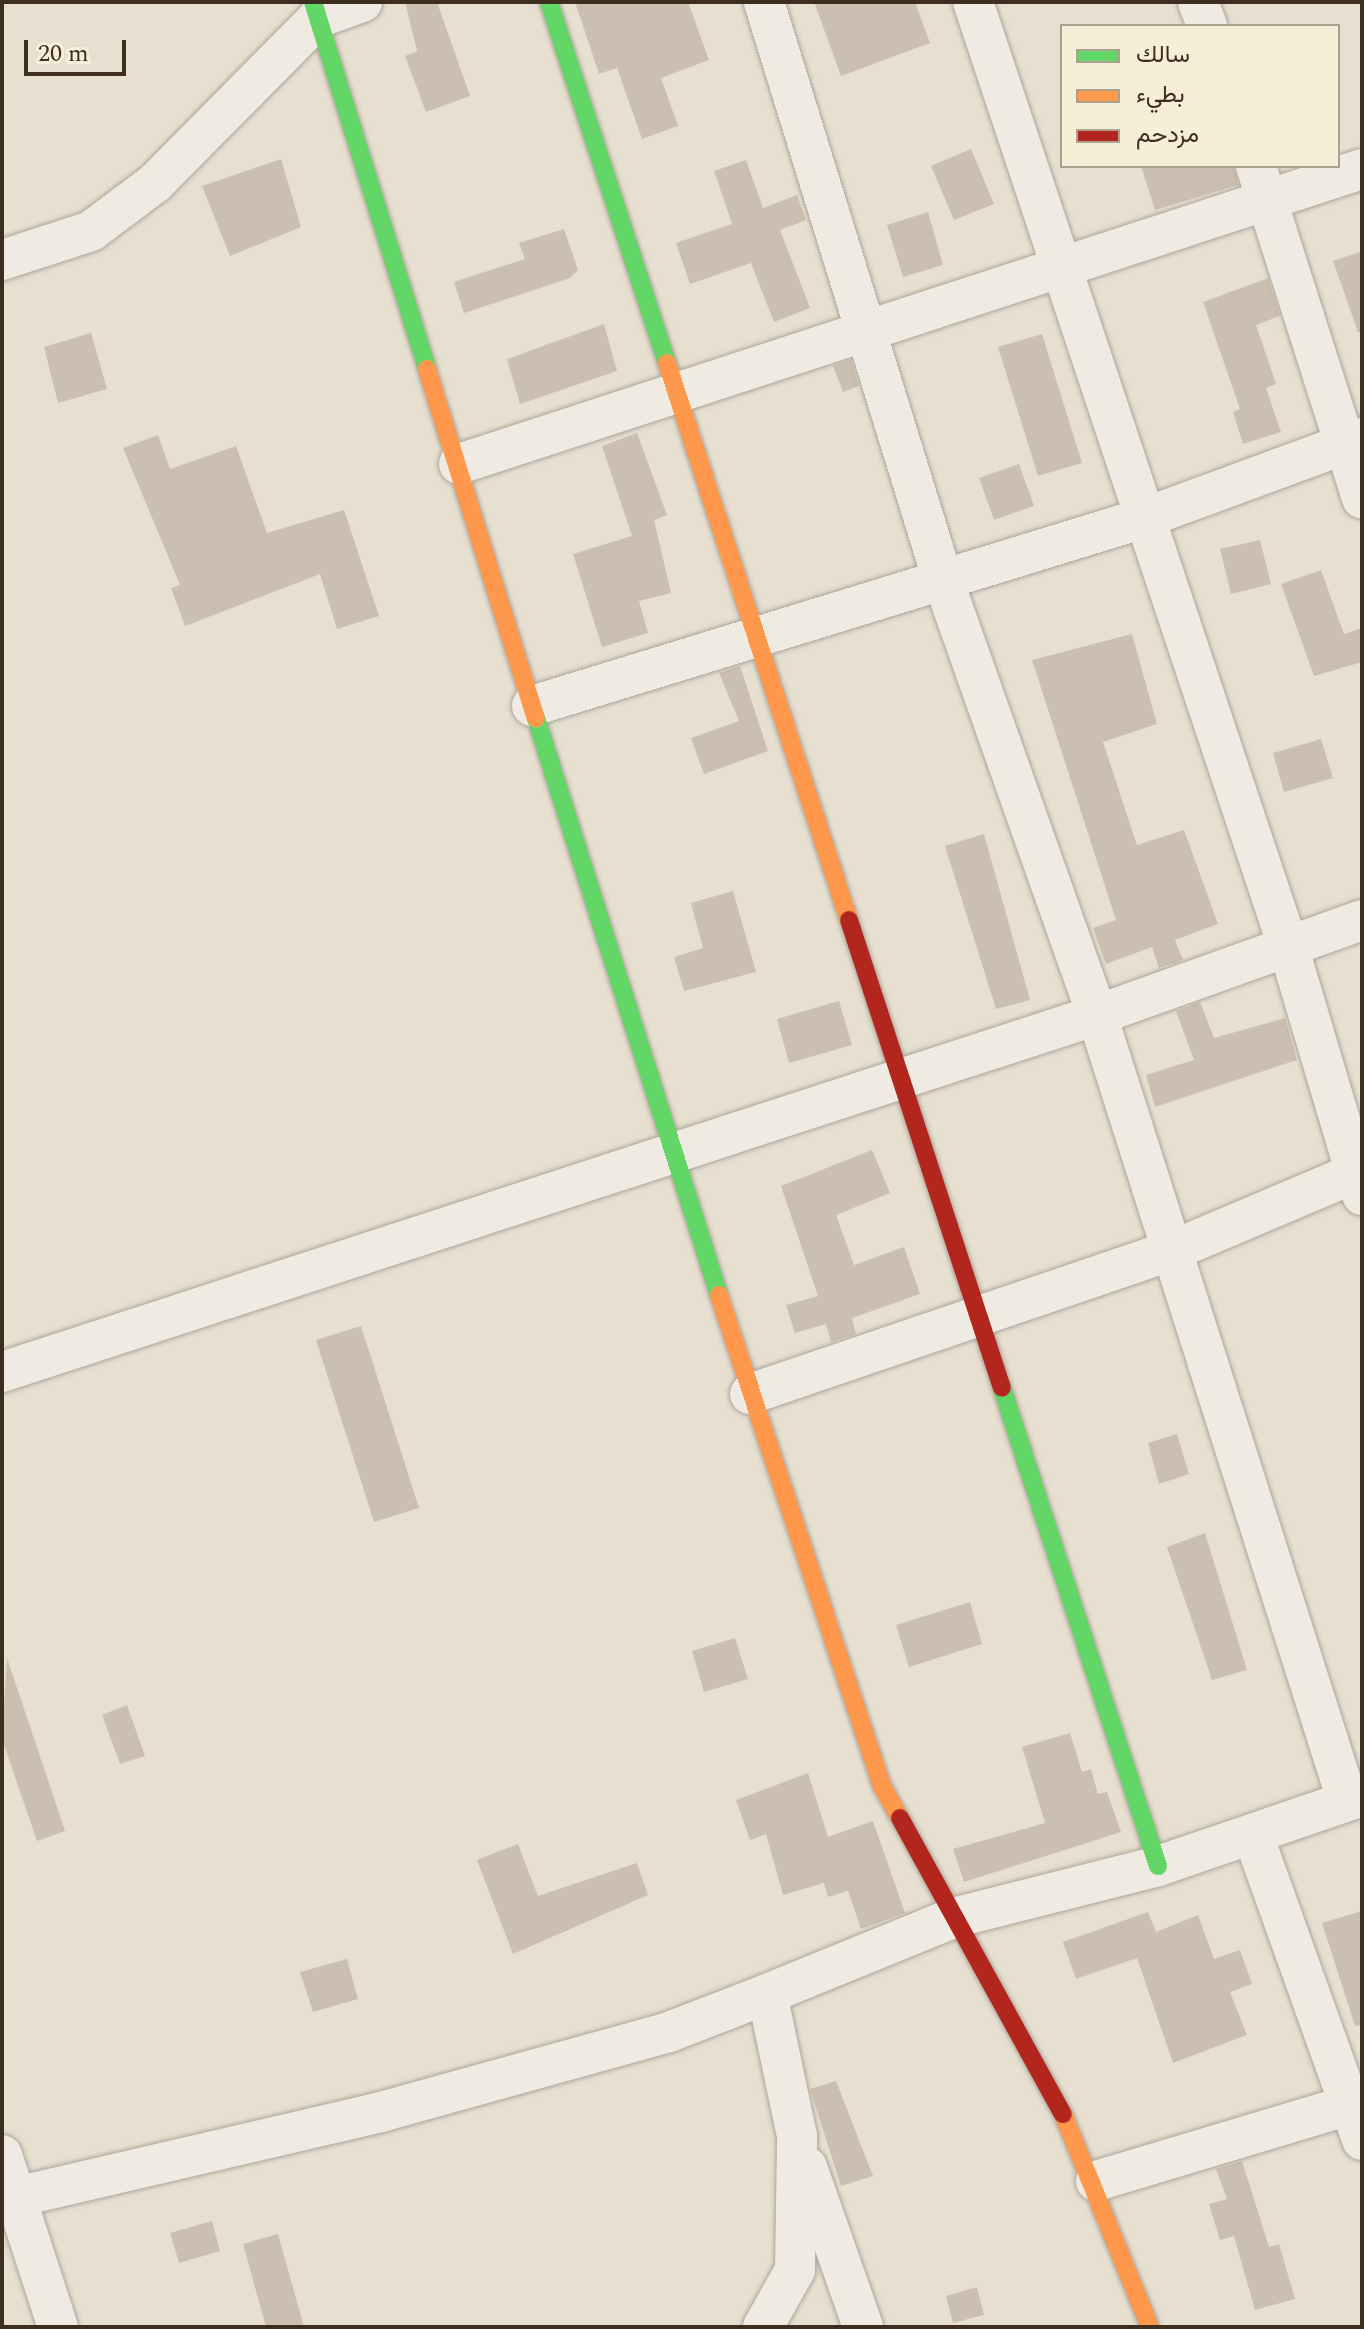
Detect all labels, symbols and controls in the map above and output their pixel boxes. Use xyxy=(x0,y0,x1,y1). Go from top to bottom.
scale bar xyxy=(28,24,130,74)
legend xyxy=(1060,24,1340,168)
text: 20 m xyxy=(38,36,89,72)
text: سالك xyxy=(1136,37,1190,73)
text: بطيء xyxy=(1136,77,1185,113)
text: مزدحم xyxy=(1136,117,1199,153)

